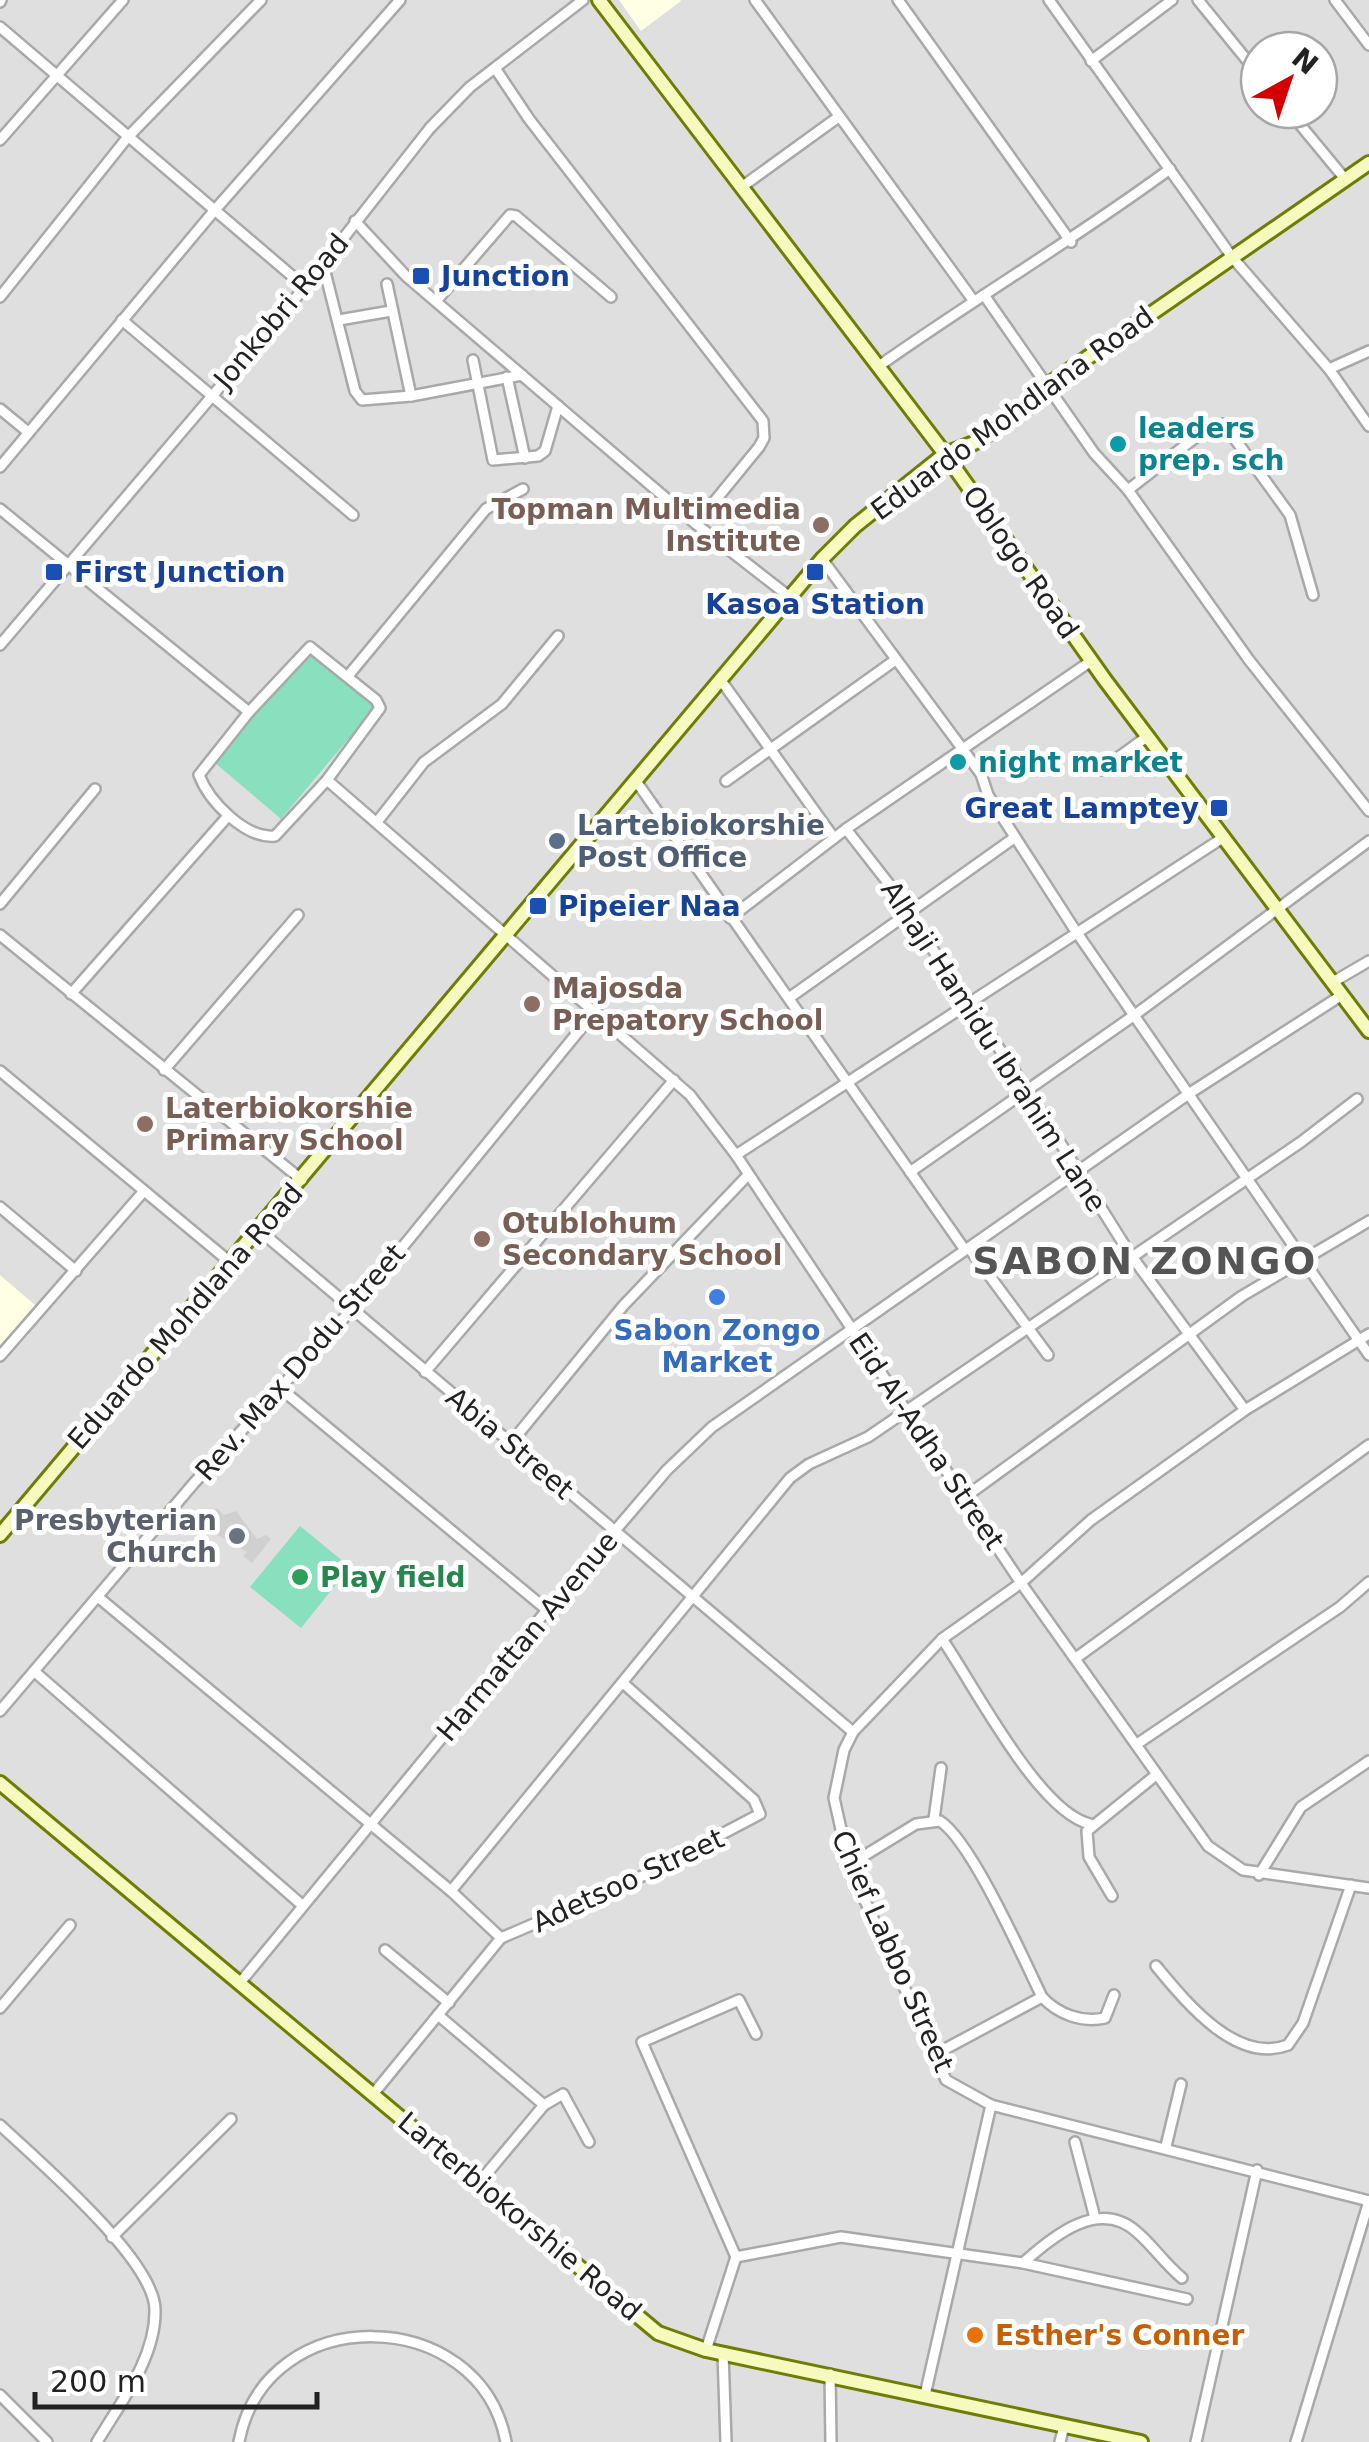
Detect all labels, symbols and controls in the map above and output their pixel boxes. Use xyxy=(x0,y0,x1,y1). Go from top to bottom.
north arrow xyxy=(1239,30,1339,130)
text: N xyxy=(1285,41,1324,81)
street label: Jonkobri Road xyxy=(206,227,356,397)
place label: Junction xyxy=(439,260,570,293)
marker: Junction xyxy=(410,265,432,287)
street label: Eduardo Mohdlana Road xyxy=(865,300,1160,527)
place label: leaders prep. sch xyxy=(1138,412,1284,477)
marker: leaders prep. sch xyxy=(1107,433,1129,455)
street label: Oblogo Road xyxy=(956,480,1085,645)
place label: Topman Multimedia Institute xyxy=(492,493,801,558)
marker: Topman Multimedia Institute xyxy=(810,514,832,536)
place label: First Junction xyxy=(74,556,285,589)
marker: First Junction xyxy=(43,561,65,583)
marker: Kasoa Station xyxy=(804,561,826,583)
place label: Kasoa Station xyxy=(705,588,925,621)
place label: night market xyxy=(978,746,1183,779)
marker: night market xyxy=(947,751,969,773)
place label: Great Lamptey xyxy=(965,792,1199,825)
marker: Great Lamptey xyxy=(1208,797,1230,819)
place label: Lartebiokorshie Post Office xyxy=(577,809,825,874)
marker: Lartebiokorshie Post Office xyxy=(546,830,568,852)
street label: Alhaji Hamidu Ibrahim Lane xyxy=(874,875,1113,1218)
place label: Pipeier Naa xyxy=(558,890,741,923)
marker: Pipeier Naa xyxy=(527,895,549,917)
place label: Majosda Prepatory School xyxy=(552,972,823,1037)
marker: Majosda Prepatory School xyxy=(521,993,543,1015)
place label: Laterbiokorshie Primary School xyxy=(165,1092,413,1157)
marker: Laterbiokorshie Primary School xyxy=(134,1113,156,1135)
street label: Eduardo Mohdlana Road xyxy=(61,1177,310,1456)
place label: Otublohum Secondary School xyxy=(502,1207,782,1272)
marker: Otublohum Secondary School xyxy=(471,1228,493,1250)
street label: Rev. Max Dodu Street xyxy=(189,1237,412,1487)
district label: SABON ZONGO xyxy=(972,1239,1318,1283)
marker: Sabon Zongo Market xyxy=(706,1286,728,1308)
place label: Sabon Zongo Market xyxy=(614,1314,820,1379)
street label: Eid Al-Adha Street xyxy=(842,1327,1011,1556)
street label: Abia Street xyxy=(439,1381,580,1506)
place label: Presbyterian Church xyxy=(14,1504,217,1569)
marker: Presbyterian Church xyxy=(226,1525,248,1547)
street label: Harmattan Avenue xyxy=(430,1525,625,1748)
place label: Play field xyxy=(320,1561,466,1594)
marker: Play field xyxy=(289,1566,311,1588)
street label: Adetsoo Street xyxy=(527,1822,729,1939)
street label: Chief Labbo Street xyxy=(824,1826,961,2077)
street label: Larterbiokorshie Road xyxy=(391,2105,648,2328)
place label: Esther's Conner xyxy=(995,2319,1245,2352)
marker: Esther's Conner xyxy=(964,2324,986,2346)
scale bar xyxy=(35,2347,318,2409)
text: 200 m xyxy=(50,2364,146,2399)

